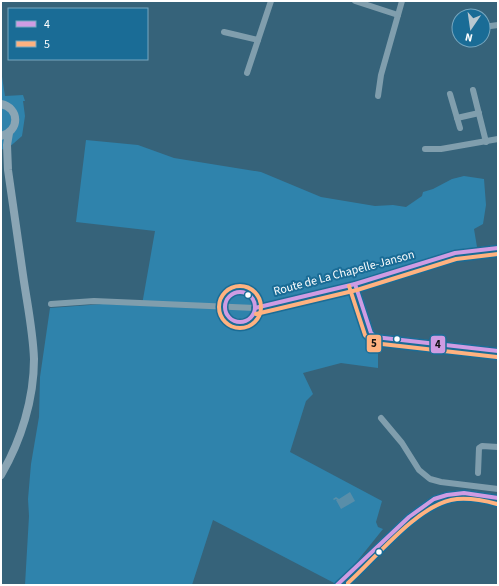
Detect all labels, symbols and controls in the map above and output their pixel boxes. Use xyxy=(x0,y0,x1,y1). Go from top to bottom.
legend xyxy=(8,8,148,60)
north arrow xyxy=(451,8,491,48)
text: 4 xyxy=(44,16,50,33)
text: N xyxy=(464,29,474,45)
text: 5 xyxy=(44,36,50,53)
street label: Route de La Chapelle-Janson xyxy=(272,246,416,300)
unlabelled marker xyxy=(243,290,253,300)
line badge: 5 xyxy=(366,334,382,353)
unlabelled marker xyxy=(392,334,402,344)
line badge: 4 xyxy=(430,335,446,354)
text: 5 xyxy=(371,336,377,351)
text: 4 xyxy=(435,337,441,352)
unlabelled marker xyxy=(374,547,384,557)

